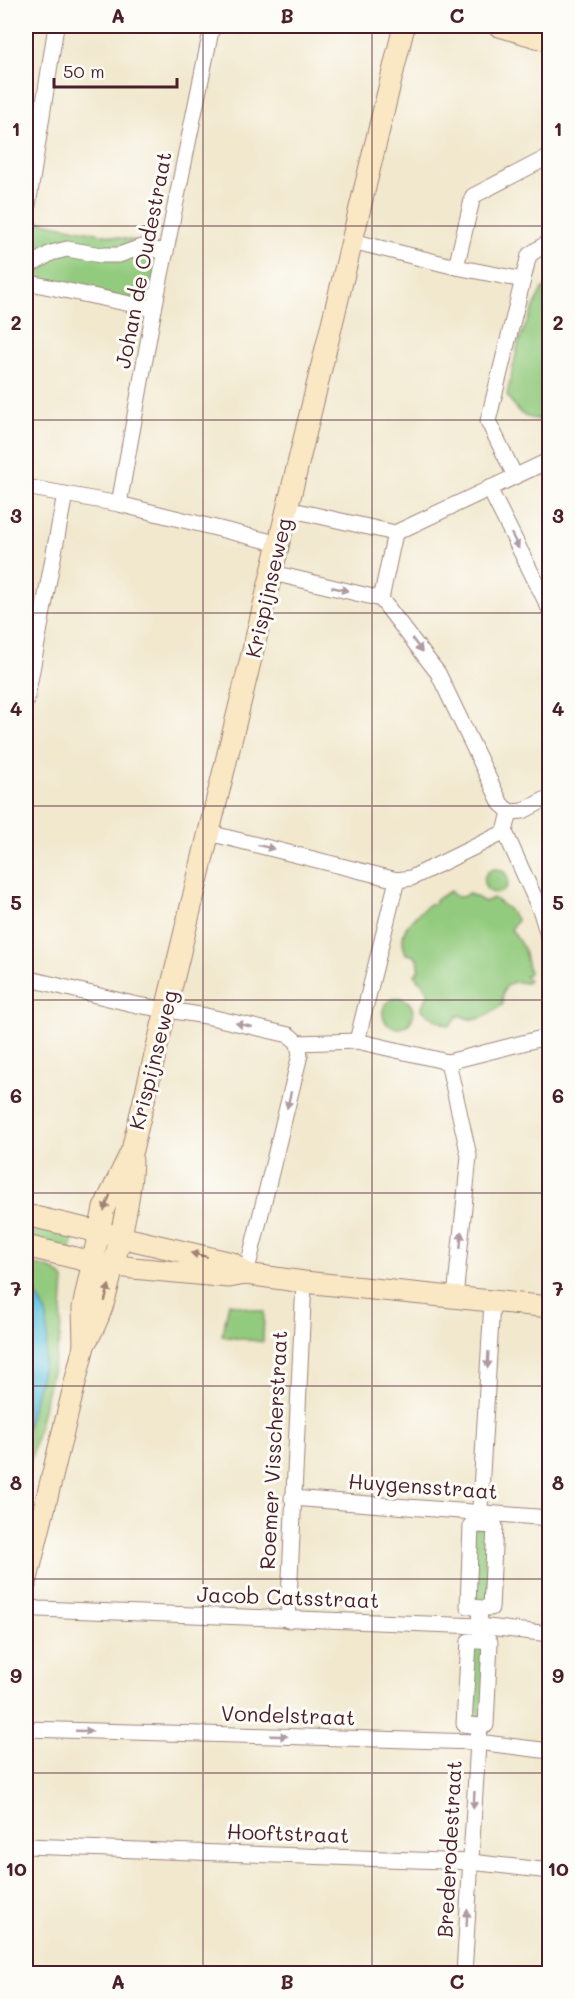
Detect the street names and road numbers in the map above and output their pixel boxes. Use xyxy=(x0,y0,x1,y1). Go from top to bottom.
street label: Johan de Oudestraat xyxy=(108,149,177,370)
street label: Krispijnseweg xyxy=(238,515,297,660)
street label: Krispijnseweg xyxy=(122,987,183,1132)
street label: Roemer Visscherstraat xyxy=(253,1330,292,1570)
street label: Huygensstraat xyxy=(347,1467,499,1504)
street label: Jacob Catsstraat xyxy=(196,1580,380,1613)
street label: Vondelstraat xyxy=(220,1699,356,1730)
street label: Brederodestraat xyxy=(430,1760,467,1938)
street label: Hooftstraat xyxy=(226,1817,350,1848)

